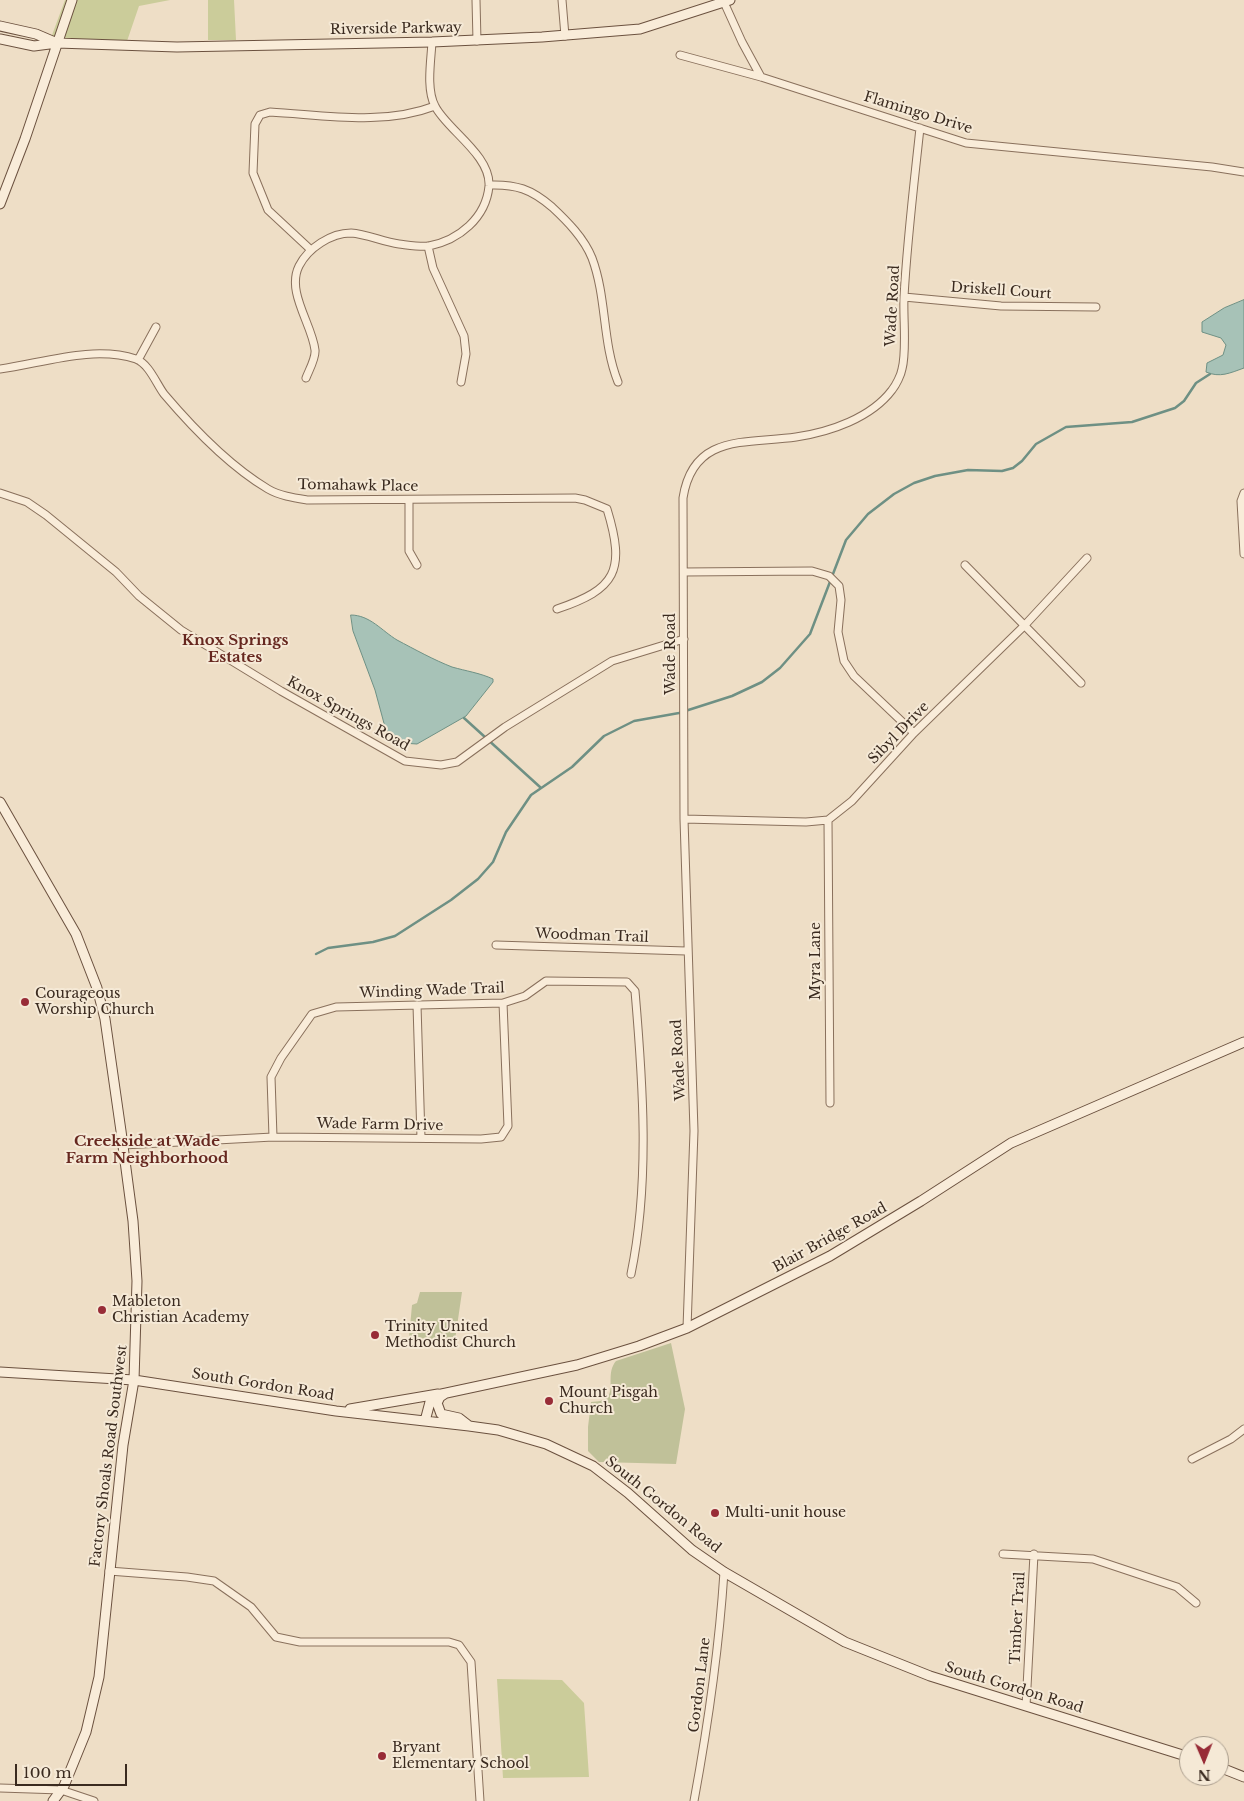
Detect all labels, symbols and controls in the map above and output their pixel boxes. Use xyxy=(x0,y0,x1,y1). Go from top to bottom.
street label: Riverside Parkway xyxy=(330,19,462,39)
street label: Flamingo Drive xyxy=(862,89,974,137)
street label: Wade Road xyxy=(882,265,904,347)
street label: Driskell Court xyxy=(950,279,1052,303)
street label: Tomahawk Place xyxy=(298,477,418,495)
street label: Wade Road xyxy=(663,613,679,695)
district label: Knox Springs Estates xyxy=(182,632,288,667)
street label: Knox Springs Road xyxy=(284,673,412,755)
street label: Sibyl Drive xyxy=(865,698,933,768)
street label: Myra Lane xyxy=(808,922,824,1000)
street label: Woodman Trail xyxy=(535,926,649,946)
street label: Winding Wade Trail xyxy=(359,980,505,1002)
place label: Courageous Worship Church xyxy=(35,986,154,1019)
marker: Courageous Worship Church xyxy=(19,996,31,1008)
street label: Wade Road xyxy=(668,1019,690,1101)
street label: Wade Farm Drive xyxy=(316,1115,444,1135)
district label: Creekside at Wade Farm Neighborhood xyxy=(66,1133,228,1168)
street label: Blair Bridge Road xyxy=(770,1200,890,1276)
place label: Mableton Christian Academy xyxy=(112,1294,249,1326)
marker: Mableton Christian Academy xyxy=(96,1304,108,1316)
place label: Trinity United Methodist Church xyxy=(385,1319,516,1351)
marker: Trinity United Methodist Church xyxy=(369,1329,381,1341)
street label: Factory Shoals Road Southwest xyxy=(87,1344,131,1568)
street label: South Gordon Road xyxy=(191,1365,335,1405)
place label: Mount Pisgah Church xyxy=(559,1385,658,1418)
marker: Mount Pisgah Church xyxy=(543,1395,555,1407)
street label: South Gordon Road xyxy=(602,1453,724,1557)
place label: Multi-unit house xyxy=(725,1505,846,1521)
marker: Multi-unit house xyxy=(709,1507,721,1519)
street label: Timber Trail xyxy=(1007,1571,1029,1665)
street label: Gordon Lane xyxy=(686,1636,714,1734)
street label: South Gordon Road xyxy=(943,1659,1085,1717)
north arrow xyxy=(1179,1736,1229,1786)
place label: Bryant Elementary School xyxy=(392,1740,529,1772)
marker: Bryant Elementary School xyxy=(376,1750,388,1762)
scale bar xyxy=(18,1754,130,1786)
text: 100 m xyxy=(23,1763,72,1782)
text: N xyxy=(1198,1766,1211,1784)

